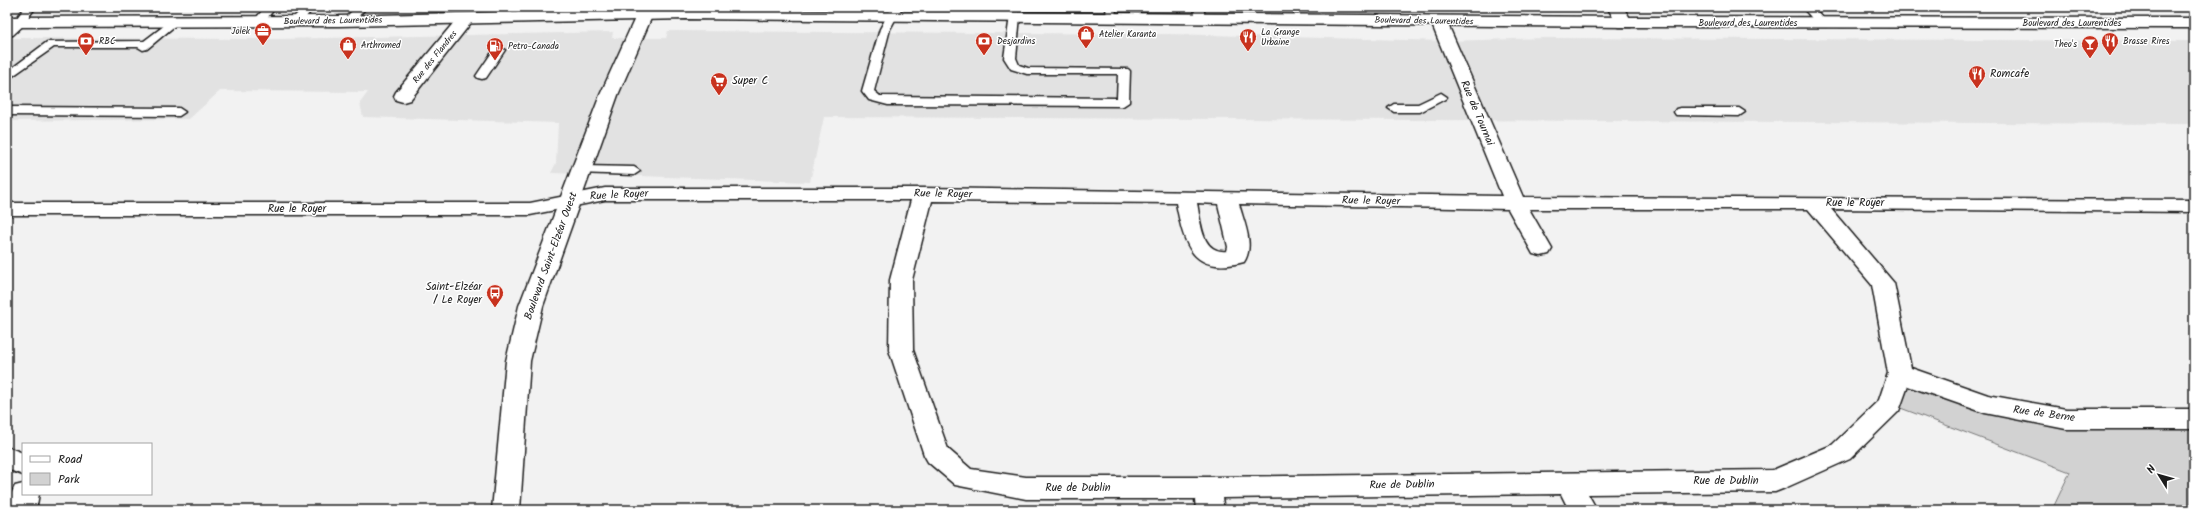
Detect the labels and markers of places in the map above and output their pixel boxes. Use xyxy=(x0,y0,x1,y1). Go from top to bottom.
office icon: Jolek xyxy=(253,21,273,46)
place label: Jolek xyxy=(231,24,251,39)
shop icon: Atelier Karanta xyxy=(1076,24,1096,49)
place label: La Grange Urbaine xyxy=(1261,25,1300,50)
place label: Atelier Karanta xyxy=(1099,27,1156,42)
restaurant icon: La Grange Urbaine xyxy=(1238,27,1258,52)
bank icon: RBC xyxy=(76,31,96,56)
bank icon: Desjardins xyxy=(974,31,994,56)
restaurant icon: Brasse Rires xyxy=(2100,31,2120,56)
place label: RBC xyxy=(99,34,115,49)
place label: Desjardins xyxy=(997,34,1036,49)
bar icon: Theo's xyxy=(2080,34,2100,59)
place label: Brasse Rires xyxy=(2123,34,2170,49)
shop icon: Arthromed xyxy=(338,35,358,60)
fuel station icon: Petro-Canada xyxy=(485,36,505,61)
place label: Theo's xyxy=(2054,37,2077,52)
place label: Arthromed xyxy=(361,38,401,53)
place label: Petro-Canada xyxy=(508,39,559,54)
restaurant icon: Romcafe xyxy=(1967,64,1987,89)
place label: Romcafe xyxy=(1990,65,2029,83)
supermarket icon: Super C xyxy=(709,71,729,96)
place label: Super C xyxy=(732,72,768,90)
place label: Saint-Elzéar / Le Royer xyxy=(426,278,483,309)
bus stop icon: Saint-Elzéar / Le Royer xyxy=(485,283,505,308)

